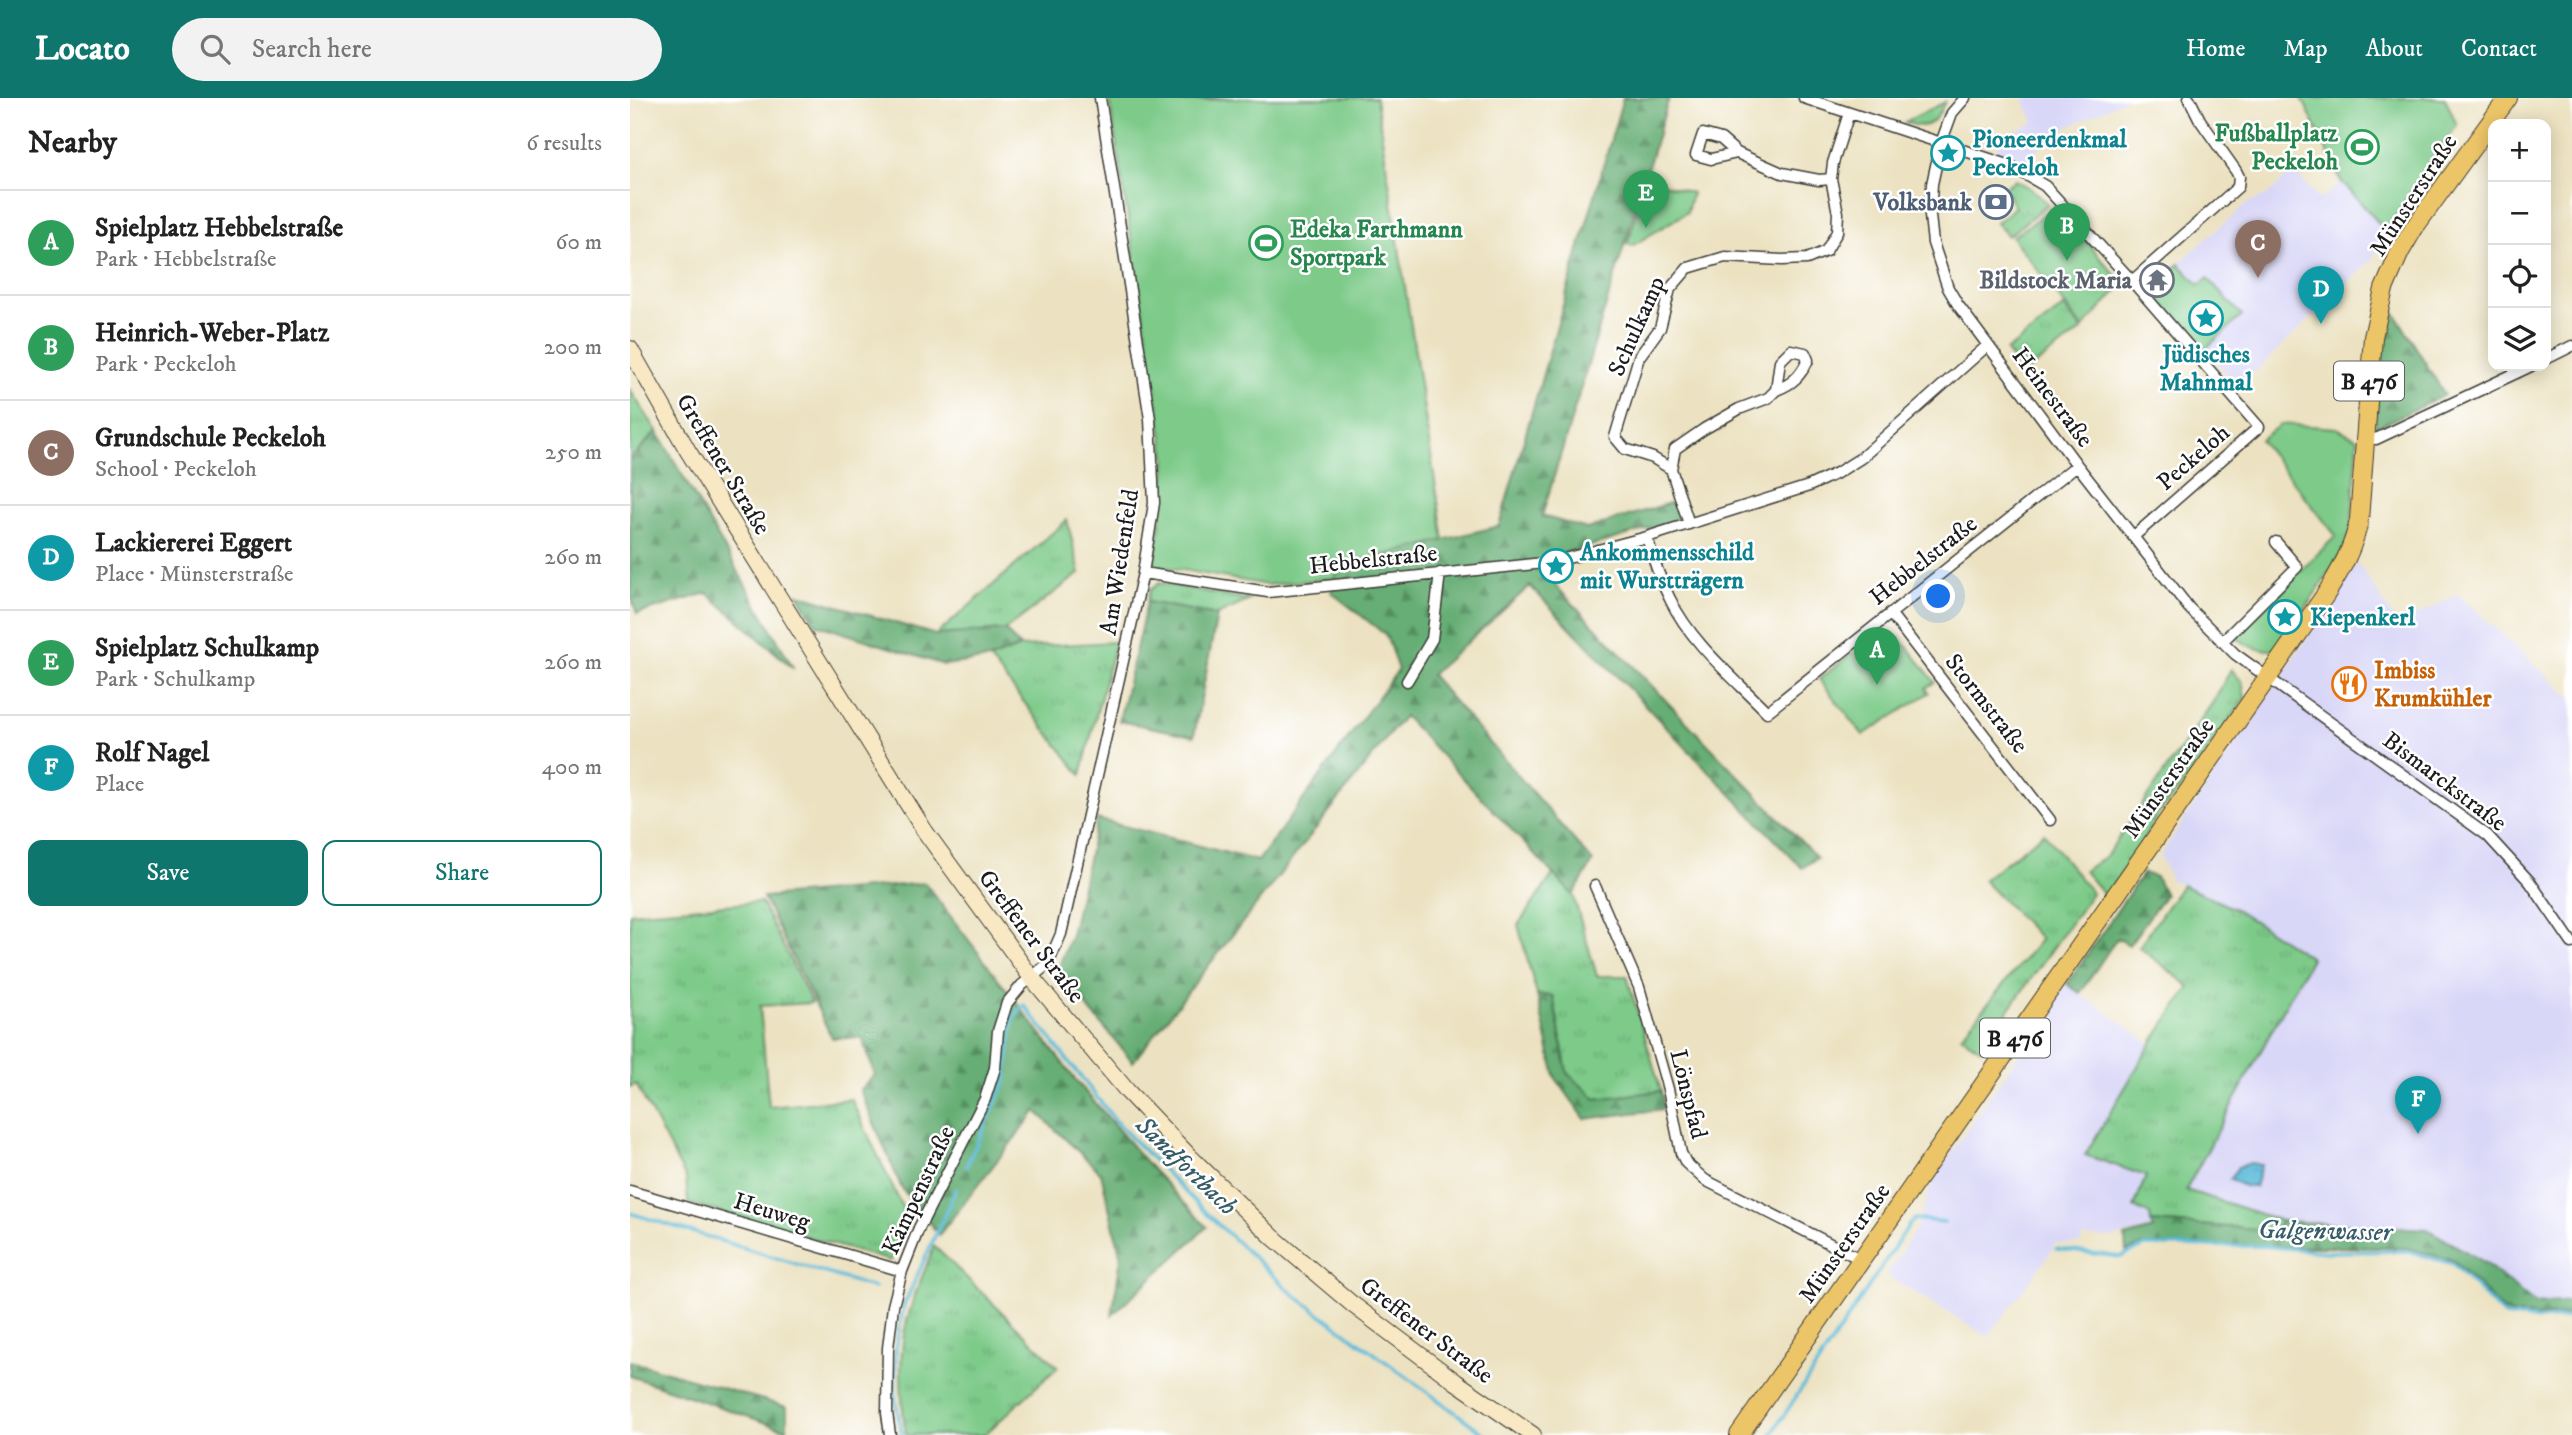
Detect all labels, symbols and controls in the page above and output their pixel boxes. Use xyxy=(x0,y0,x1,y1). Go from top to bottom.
search box xyxy=(172,18,662,81)
text: Locato xyxy=(35,29,130,70)
icon: search xyxy=(196,30,234,68)
text: Search here xyxy=(252,33,372,66)
text: Home xyxy=(2186,34,2245,64)
text: Map xyxy=(2283,34,2328,64)
text: About xyxy=(2366,34,2423,64)
text: Contact xyxy=(2461,34,2537,64)
place label: Fußballplatz Peckeloh xyxy=(2215,119,2339,177)
map controls xyxy=(2488,119,2551,371)
button: + xyxy=(2488,119,2551,182)
text: Nearby xyxy=(28,125,117,162)
place label: Pioneerdenkmal Peckeloh xyxy=(1972,125,2128,183)
sports icon: Fußballplatz Peckeloh xyxy=(2343,128,2381,166)
text: 6 results xyxy=(526,129,602,158)
street label: Münsterstraße xyxy=(2363,129,2464,262)
place icon: Pioneerdenkmal Peckeloh xyxy=(1929,134,1967,172)
pin: E xyxy=(1623,170,1669,228)
button: − xyxy=(2488,182,2551,245)
bank icon: Volksbank xyxy=(1977,183,2015,221)
place label: Volksbank xyxy=(1873,188,1973,218)
pin: B xyxy=(2044,203,2090,261)
text: Spielplatz Hebbelstraße xyxy=(95,212,343,245)
place label: Edeka Farthmann Sportpark xyxy=(1290,215,1463,273)
pin: C xyxy=(2235,220,2281,278)
sports icon: Edeka Farthmann Sportpark xyxy=(1247,224,1285,262)
text: A xyxy=(44,228,58,257)
text: 60 m xyxy=(555,228,602,257)
text: Park · Hebbelstraße xyxy=(95,245,277,274)
button: locate xyxy=(2488,245,2551,308)
temple icon: Bildstock Maria xyxy=(2138,261,2176,299)
place label: Bildstock Maria xyxy=(1979,266,2133,296)
pin: D xyxy=(2298,266,2344,324)
street label: Schulkamp xyxy=(1602,272,1672,381)
place icon: Jüdisches Mahnmal xyxy=(2187,299,2225,337)
button: layers xyxy=(2488,308,2551,371)
text: Heinrich-Weber-Platz xyxy=(95,317,329,350)
text: B xyxy=(44,333,58,362)
text: 200 m xyxy=(544,333,602,362)
place label: Jüdisches Mahnmal xyxy=(2159,340,2253,398)
street label: Heinestraße xyxy=(2005,342,2100,454)
text: Park · Peckeloh xyxy=(95,350,237,379)
road number: B 476 xyxy=(2334,362,2404,400)
street label: Greffener Straße xyxy=(669,389,777,541)
street label: Peckeloh xyxy=(2151,418,2237,498)
text: Grundschule Peckeloh xyxy=(95,422,326,455)
text: C xyxy=(43,438,59,467)
text: 250 m xyxy=(545,438,602,467)
text: School · Peckeloh xyxy=(95,455,257,484)
street label: Am Wiedenfeld xyxy=(1094,487,1146,637)
street label: Hebbelstraße xyxy=(1864,509,1984,612)
text: Lackiererei Eggert xyxy=(95,527,292,560)
street label: Hebbelstraße xyxy=(1308,538,1439,582)
place label: Ankommensschild mit Wurstträgern xyxy=(1579,538,1755,596)
text: D xyxy=(42,543,60,572)
text: 260 m xyxy=(544,543,602,572)
place icon: Ankommensschild mit Wurstträgern xyxy=(1537,547,1575,585)
text: Place · Münsterstraße xyxy=(95,560,294,589)
your location xyxy=(1921,579,1955,613)
place icon: Kiepenkerl xyxy=(2266,598,2304,636)
place label: Kiepenkerl xyxy=(2310,603,2416,633)
pin: A xyxy=(1854,627,1900,685)
text: Spielplatz Schulkamp xyxy=(95,632,319,665)
text: E xyxy=(43,648,59,677)
text: 260 m xyxy=(544,648,602,677)
street label: Stormstraße xyxy=(1938,648,2034,759)
place label: Imbiss Krumkühler xyxy=(2374,656,2492,714)
text: Park · Schulkamp xyxy=(95,665,255,694)
restaurant icon: Imbiss Krumkühler xyxy=(2330,665,2368,703)
street label: Münsterstraße xyxy=(2116,713,2221,844)
street label: Bismarckstraße xyxy=(2376,725,2513,838)
text: Rolf Nagel xyxy=(95,737,209,770)
text: F xyxy=(44,753,58,782)
text: 400 m xyxy=(542,753,602,782)
text: Place xyxy=(95,770,144,799)
button: Save xyxy=(28,840,308,906)
button: Share xyxy=(322,840,602,906)
street label: Greffener Straße xyxy=(971,864,1091,1009)
road number: B 476 xyxy=(1980,1018,2050,1057)
street label: Lönspfad xyxy=(1662,1046,1714,1142)
pin: F xyxy=(2395,1076,2441,1134)
water label: Sandfortbach xyxy=(1127,1109,1244,1223)
street label: Kämpenstraße xyxy=(876,1121,962,1260)
street label: Münsterstraße xyxy=(1792,1178,1897,1309)
street label: Heuweg xyxy=(730,1186,814,1238)
water label: Galgenwasser xyxy=(2258,1214,2394,1249)
street label: Greffener Straße xyxy=(1354,1271,1499,1391)

